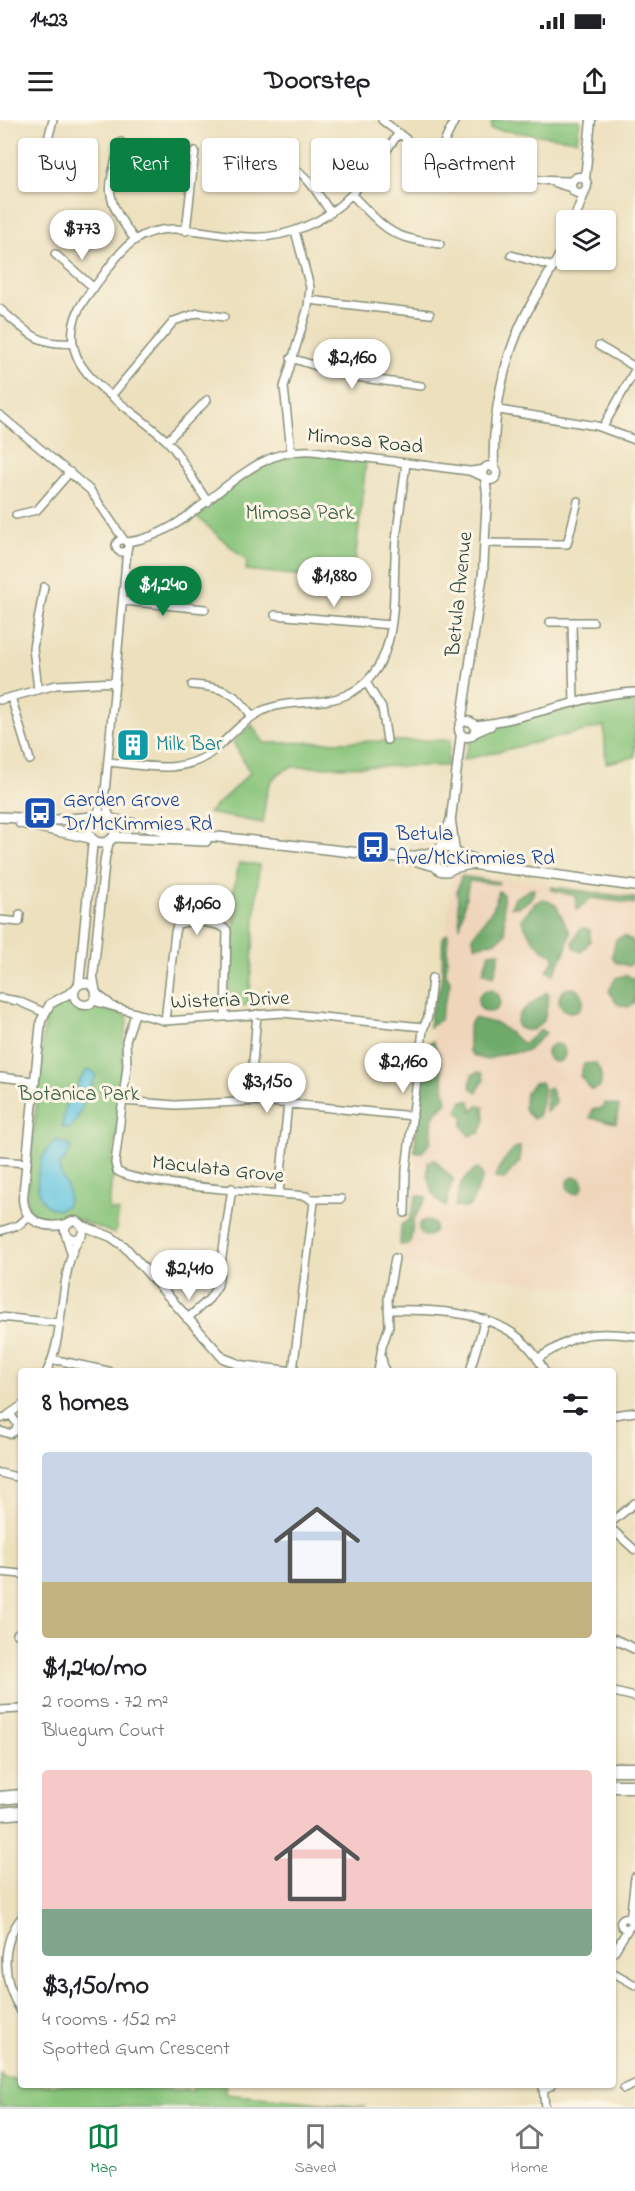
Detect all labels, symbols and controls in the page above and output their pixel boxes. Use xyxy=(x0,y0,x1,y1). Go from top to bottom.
text: 14:23 xyxy=(30,5,68,37)
text: Doorstep xyxy=(265,62,370,101)
icon: menu xyxy=(24,65,57,98)
icon: share xyxy=(578,65,611,98)
chip: Buy xyxy=(18,138,98,192)
chip: Rent xyxy=(110,138,190,192)
chip: Filters xyxy=(202,138,299,192)
chip: New xyxy=(311,138,390,192)
chip: Apartment xyxy=(402,138,537,192)
pin: $773 xyxy=(46,210,118,261)
map controls xyxy=(556,210,616,270)
button: layers xyxy=(556,210,616,270)
text: $773 xyxy=(64,215,100,244)
pin: $2,160 xyxy=(303,339,401,390)
text: $2,160 xyxy=(327,344,377,373)
street label: Mimosa Road xyxy=(305,421,425,463)
park label: Mimosa Park xyxy=(246,499,355,529)
street label: Betula Avenue xyxy=(438,529,482,659)
pin: $1,880 xyxy=(285,557,383,608)
text: $1,880 xyxy=(311,562,357,591)
pin: $1,240 xyxy=(114,566,212,617)
text: $1,240 xyxy=(139,571,187,600)
building icon: Milk Bar xyxy=(115,727,151,763)
place label: Milk Bar xyxy=(156,730,223,760)
place label: Garden Grove Dr/McKimmies Rd xyxy=(62,786,213,840)
bus stop icon: Garden Grove Dr/McKimmies Rd xyxy=(22,795,58,831)
place label: Betula Ave/McKimmies Rd xyxy=(395,820,555,874)
bus stop icon: Betula Ave/McKimmies Rd xyxy=(355,829,391,865)
pin: $1,060 xyxy=(148,885,246,936)
text: $1,060 xyxy=(173,890,221,919)
street label: Wisteria Drive xyxy=(170,984,291,1018)
pin: $2,160 xyxy=(354,1043,452,1094)
text: $2,160 xyxy=(378,1048,428,1077)
pin: $3,150 xyxy=(218,1063,316,1114)
text: $3,150 xyxy=(242,1068,292,1097)
park label: Botanica Park xyxy=(17,1080,141,1110)
street label: Maculata Grove xyxy=(150,1148,286,1192)
pin: $2,410 xyxy=(140,1250,238,1301)
text: $2,410 xyxy=(165,1255,213,1284)
text: 8 homes xyxy=(42,1385,129,1423)
icon: filters xyxy=(559,1388,592,1421)
icon: home xyxy=(263,1491,371,1599)
text: $1,240/mo xyxy=(42,1650,147,1688)
text: 2 rooms · 72 m² xyxy=(42,1688,169,1717)
text: Bluegum Court xyxy=(42,1717,165,1746)
icon: home xyxy=(263,1809,371,1917)
text: $3,150/mo xyxy=(42,1968,149,2006)
text: 4 rooms · 152 m² xyxy=(42,2006,176,2035)
text: Spotted Gum Crescent xyxy=(42,2035,230,2064)
tab: Map xyxy=(87,2120,120,2180)
tab: Saved xyxy=(295,2120,336,2180)
tab: Home xyxy=(511,2120,548,2180)

